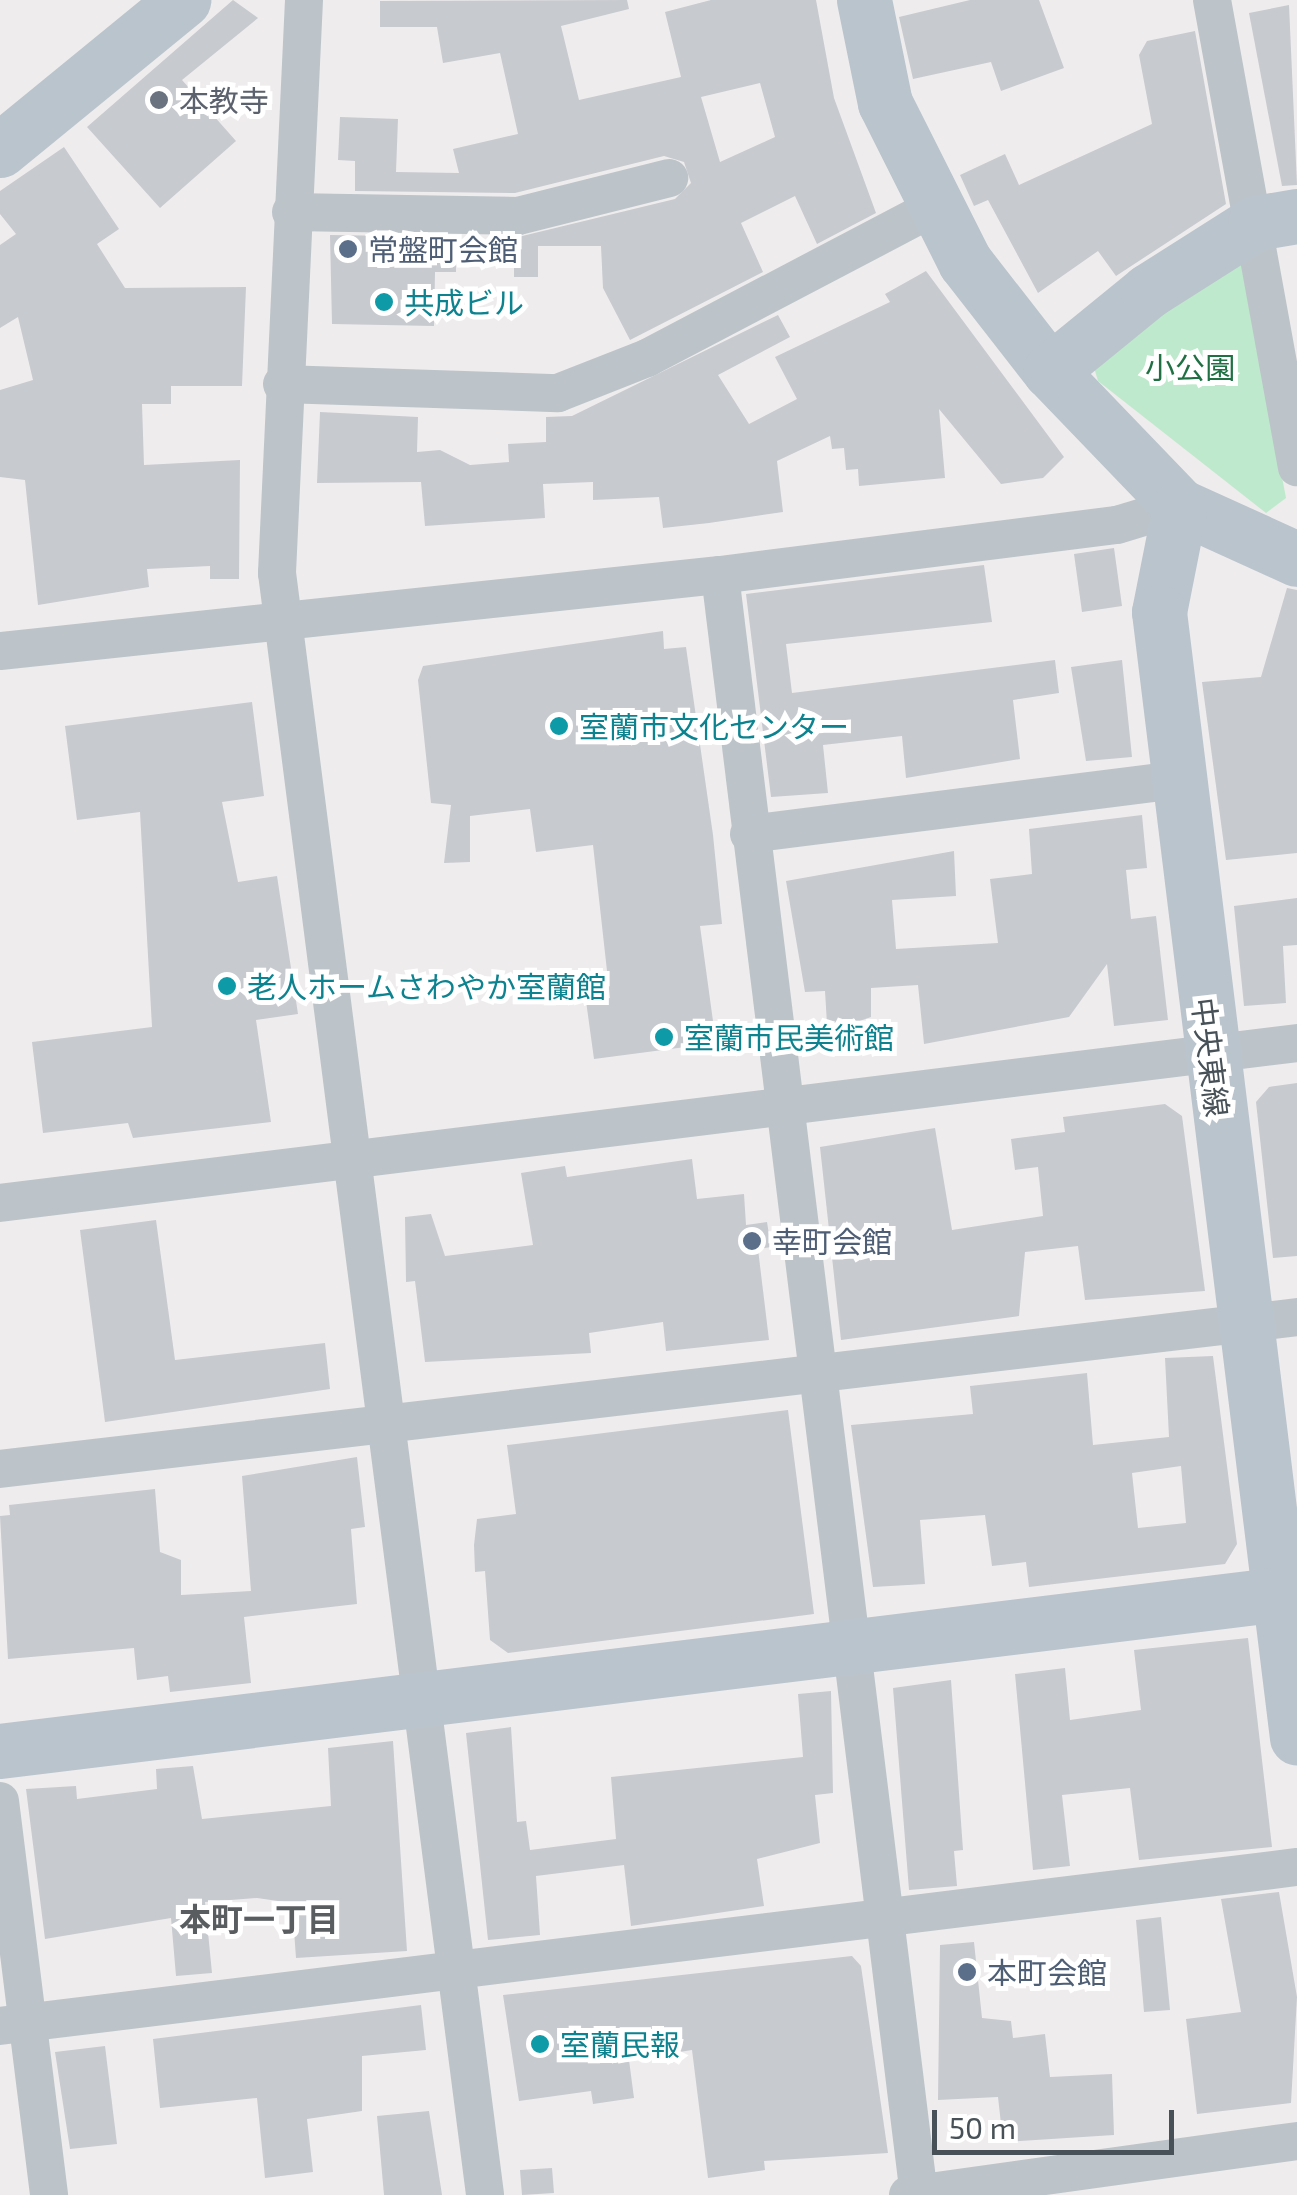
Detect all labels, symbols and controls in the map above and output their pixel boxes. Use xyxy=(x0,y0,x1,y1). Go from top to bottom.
place label: 本教寺 xyxy=(179,82,269,118)
marker: 本教寺 xyxy=(148,89,170,111)
place label: 常盤町会館 xyxy=(368,231,518,267)
marker: 常盤町会館 xyxy=(337,238,359,260)
place label: 共成ビル xyxy=(404,284,524,320)
marker: 共成ビル xyxy=(373,291,395,313)
park label: 小公園 xyxy=(1145,349,1235,385)
place label: 室蘭市文化センター xyxy=(579,708,849,744)
marker: 室蘭市文化センター xyxy=(548,715,570,737)
place label: 老人ホームさわやか室蘭館 xyxy=(247,968,607,1004)
marker: 老人ホームさわやか室蘭館 xyxy=(216,975,238,997)
street label: 中央東線 xyxy=(1186,995,1236,1119)
place label: 室蘭市民美術館 xyxy=(684,1019,894,1055)
marker: 室蘭市民美術館 xyxy=(653,1026,675,1048)
place label: 幸町会館 xyxy=(772,1223,892,1259)
marker: 幸町会館 xyxy=(741,1230,763,1252)
district label: 本町一丁目 xyxy=(179,1899,339,1937)
place label: 本町会館 xyxy=(987,1954,1107,1990)
marker: 本町会館 xyxy=(956,1961,978,1983)
place label: 室蘭民報 xyxy=(560,2026,680,2062)
marker: 室蘭民報 xyxy=(529,2033,551,2055)
scale bar xyxy=(937,2090,1180,2152)
text: 50 m xyxy=(949,2109,1016,2145)

